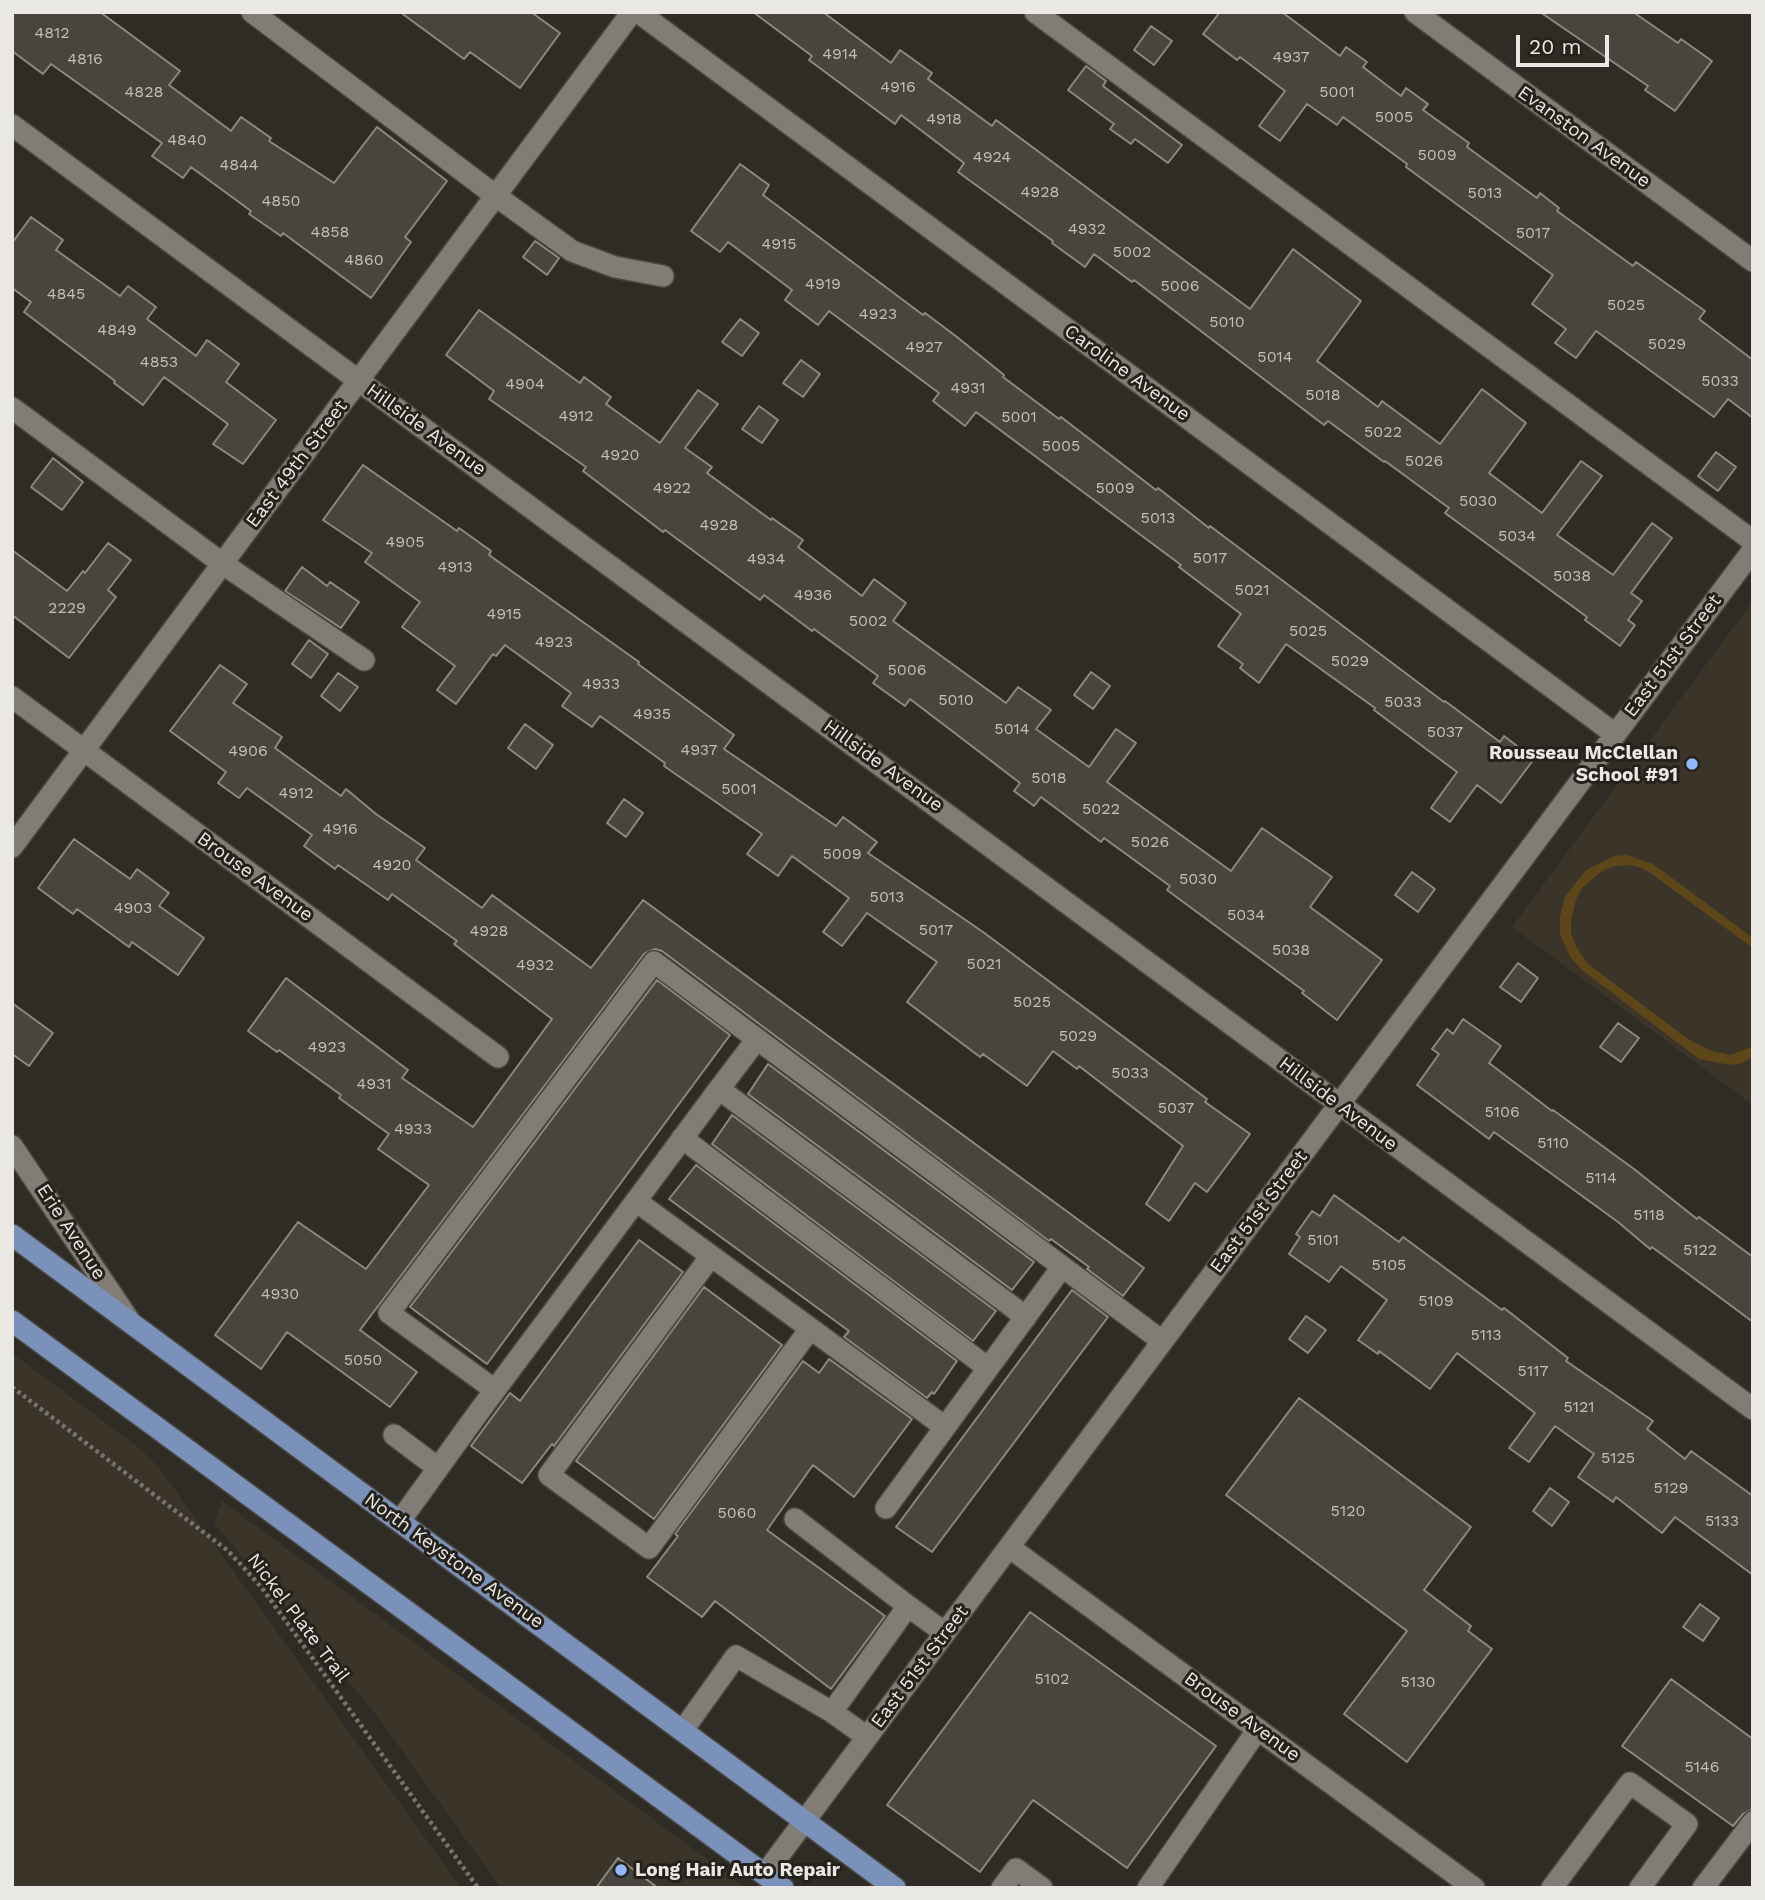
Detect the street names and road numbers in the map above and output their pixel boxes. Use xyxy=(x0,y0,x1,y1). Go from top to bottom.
street label: Evanston Avenue xyxy=(1513,81,1655,193)
street label: Caroline Avenue xyxy=(1060,320,1194,426)
street label: Hillside Avenue xyxy=(362,379,490,481)
street label: East 49th Street xyxy=(242,396,352,532)
street label: East 51st Street xyxy=(1620,590,1726,722)
street label: Hillside Avenue xyxy=(819,715,947,817)
street label: Brouse Avenue xyxy=(193,827,317,927)
street label: Hillside Avenue xyxy=(1274,1052,1402,1156)
street label: East 51st Street xyxy=(1206,1146,1312,1278)
street label: Erie Avenue xyxy=(32,1180,110,1284)
street label: North Keystone Avenue xyxy=(360,1488,548,1634)
street label: Nickel Plate Trail xyxy=(242,1549,354,1687)
street label: East 51st Street xyxy=(867,1601,973,1733)
street label: Brouse Avenue xyxy=(1180,1667,1304,1767)

